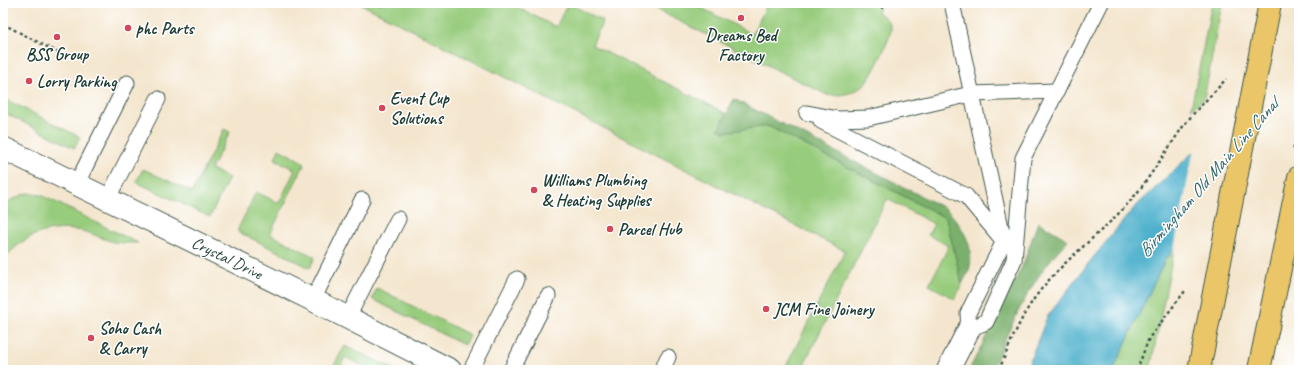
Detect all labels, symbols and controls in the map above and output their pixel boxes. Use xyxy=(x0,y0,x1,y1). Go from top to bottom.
marker: Dreams Bed Factory xyxy=(736,13,746,23)
place label: phc Parts xyxy=(136,18,196,39)
marker: phc Parts xyxy=(123,23,133,33)
place label: Dreams Bed Factory xyxy=(706,25,780,66)
marker: BSS Group xyxy=(52,32,62,42)
place label: BSS Group xyxy=(26,44,90,65)
place label: Lorry Parking xyxy=(37,71,118,92)
marker: Lorry Parking xyxy=(24,76,34,86)
place label: Event Cup Solutions xyxy=(390,88,450,129)
water label: Birmingham Old Main Line Canal xyxy=(1133,90,1287,262)
marker: Event Cup Solutions xyxy=(377,103,387,113)
place label: Williams Plumbing & Heating Supplies xyxy=(542,170,652,211)
marker: Williams Plumbing & Heating Supplies xyxy=(529,185,539,195)
place label: Parcel Hub xyxy=(618,219,683,240)
marker: Parcel Hub xyxy=(605,224,615,234)
street label: Crystal Drive xyxy=(188,232,267,285)
place label: JCM Fine Joinery xyxy=(773,299,876,320)
marker: JCM Fine Joinery xyxy=(761,304,771,314)
place label: Soho Cash & Carry xyxy=(99,318,162,359)
marker: Soho Cash & Carry xyxy=(86,333,96,343)

